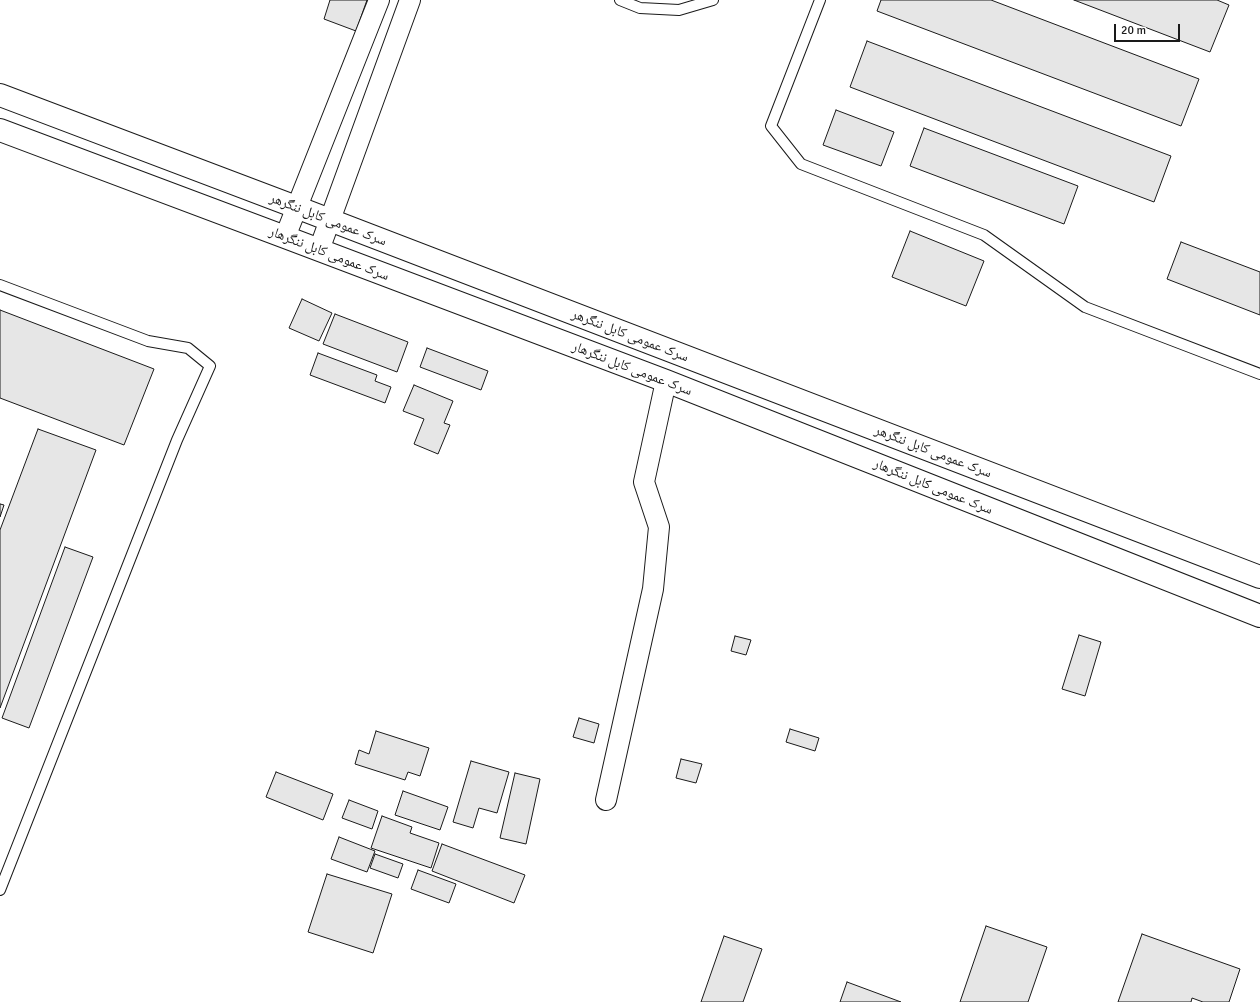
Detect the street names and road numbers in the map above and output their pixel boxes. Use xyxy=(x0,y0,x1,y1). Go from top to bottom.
street label: سرک عمومی کابل ننگرهر xyxy=(267,190,389,250)
street label: سرک عمومی کابل ننگرهار xyxy=(267,223,391,285)
street label: سرک عمومی کابل ننگرهر xyxy=(569,306,691,366)
street label: سرک عمومی کابل ننگرهار xyxy=(570,338,694,400)
street label: سرک عمومی کابل ننگرهر xyxy=(872,422,994,482)
street label: سرک عمومی کابل ننگرهار xyxy=(871,455,995,519)

